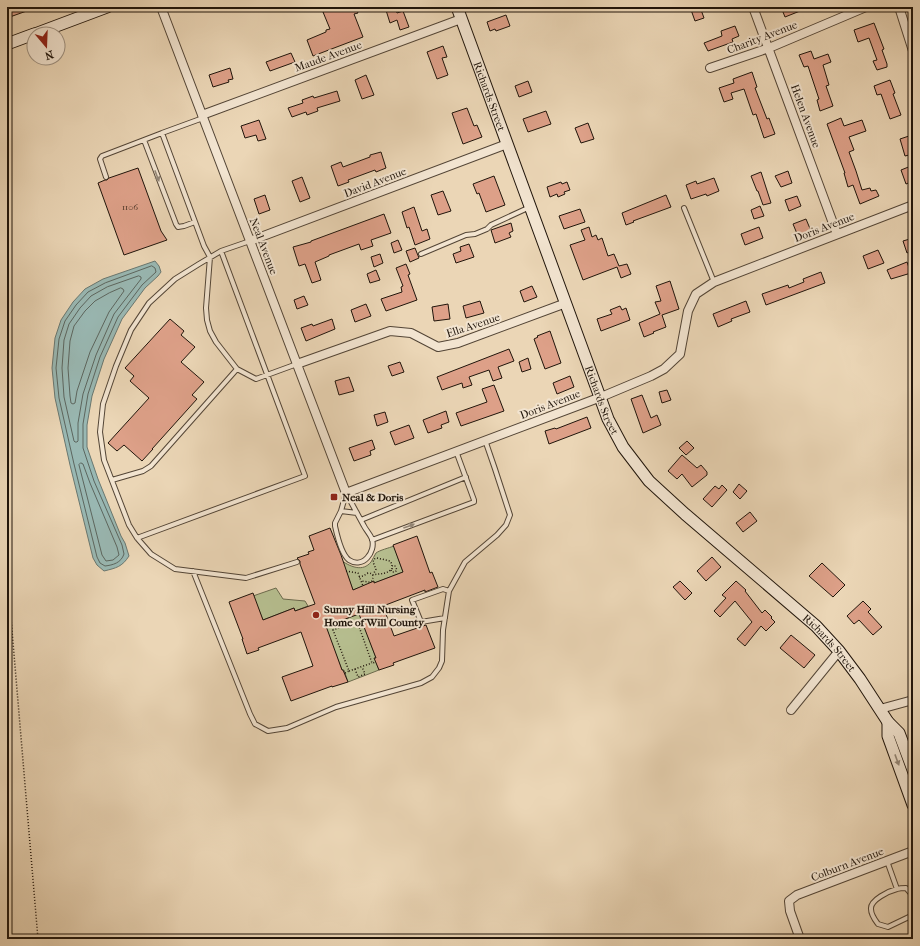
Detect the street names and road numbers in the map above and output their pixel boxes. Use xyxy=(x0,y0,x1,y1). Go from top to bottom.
street label: Charity Avenue xyxy=(725,18,800,57)
street label: Maude Avenue xyxy=(293,38,364,75)
street label: Richards Street xyxy=(471,60,508,133)
street label: Helen Avenue xyxy=(788,83,823,150)
street label: David Avenue xyxy=(342,164,409,200)
street label: Doris Avenue xyxy=(792,210,857,245)
street label: Neal Avenue xyxy=(247,216,280,277)
street label: Ella Avenue xyxy=(445,311,502,340)
street label: Richards Street xyxy=(582,364,621,437)
street label: Doris Avenue xyxy=(518,387,583,422)
street label: Richards Street xyxy=(800,612,858,675)
street label: Colburn Avenue xyxy=(809,844,886,884)

